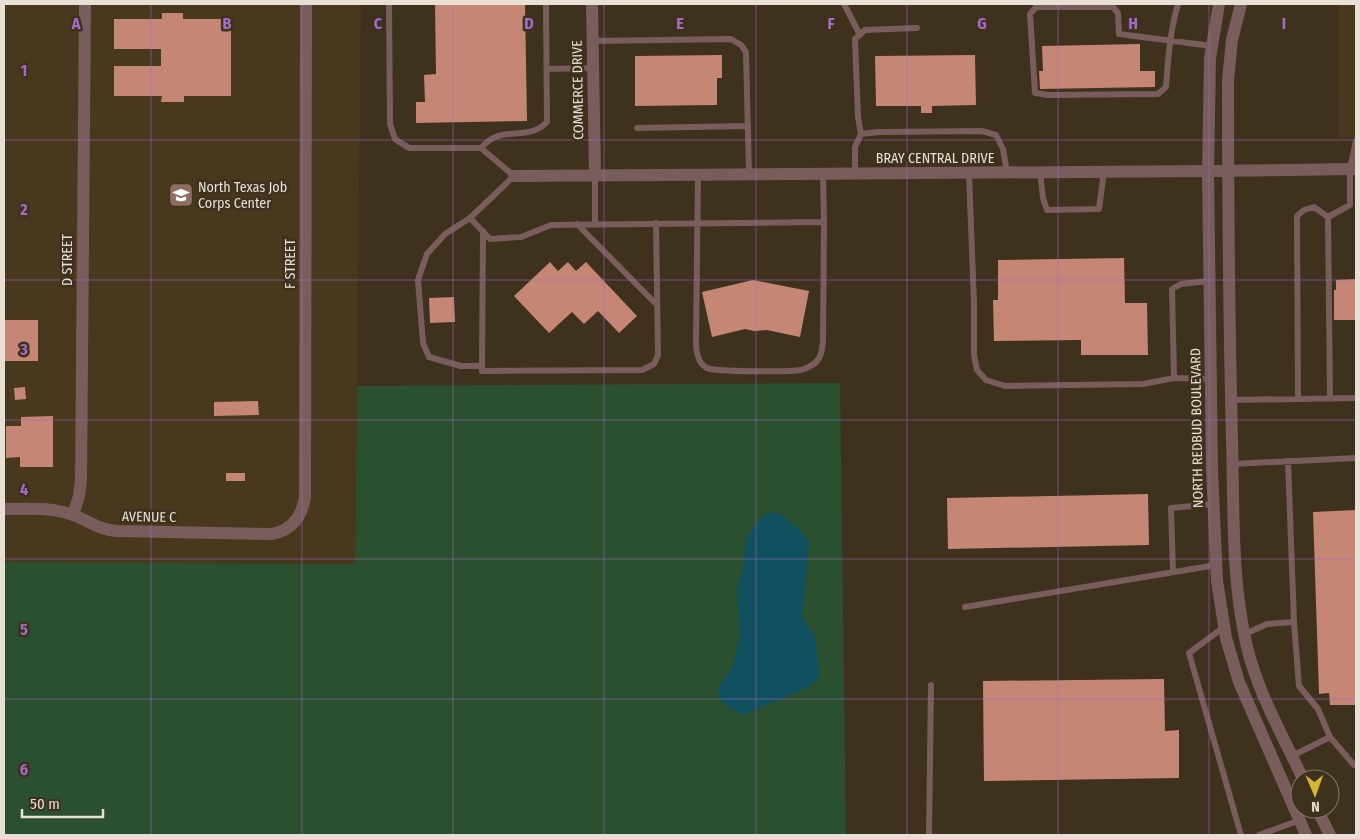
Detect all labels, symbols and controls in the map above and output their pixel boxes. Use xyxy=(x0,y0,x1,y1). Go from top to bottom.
text: A xyxy=(71,14,81,33)
text: B xyxy=(223,14,232,33)
text: C xyxy=(374,14,383,33)
text: D xyxy=(524,14,534,33)
text: E xyxy=(676,14,684,33)
text: F xyxy=(827,14,835,33)
text: G xyxy=(977,14,987,33)
text: H xyxy=(1128,14,1138,33)
text: I xyxy=(1282,14,1286,33)
street label: COMMERCE DRIVE xyxy=(569,40,587,140)
text: 1 xyxy=(21,61,27,80)
street label: BRAY CENTRAL DRIVE xyxy=(876,150,995,167)
place label: North Texas Job Corps Center xyxy=(198,179,287,212)
school or university icon: North Texas Job Corps Center xyxy=(168,182,194,208)
text: 2 xyxy=(19,200,28,219)
street label: D STREET xyxy=(59,234,76,286)
street label: F STREET xyxy=(282,239,299,289)
text: 3 xyxy=(19,340,28,359)
street label: NORTH REDBUD BOULEVARD xyxy=(1187,348,1207,508)
text: 4 xyxy=(20,480,28,499)
street label: AVENUE C xyxy=(122,508,176,526)
text: 5 xyxy=(20,620,28,639)
text: 6 xyxy=(20,760,28,779)
north arrow xyxy=(1290,769,1340,819)
scale bar xyxy=(22,786,104,818)
text: 50 m xyxy=(30,795,60,813)
text: N xyxy=(1311,798,1320,815)

